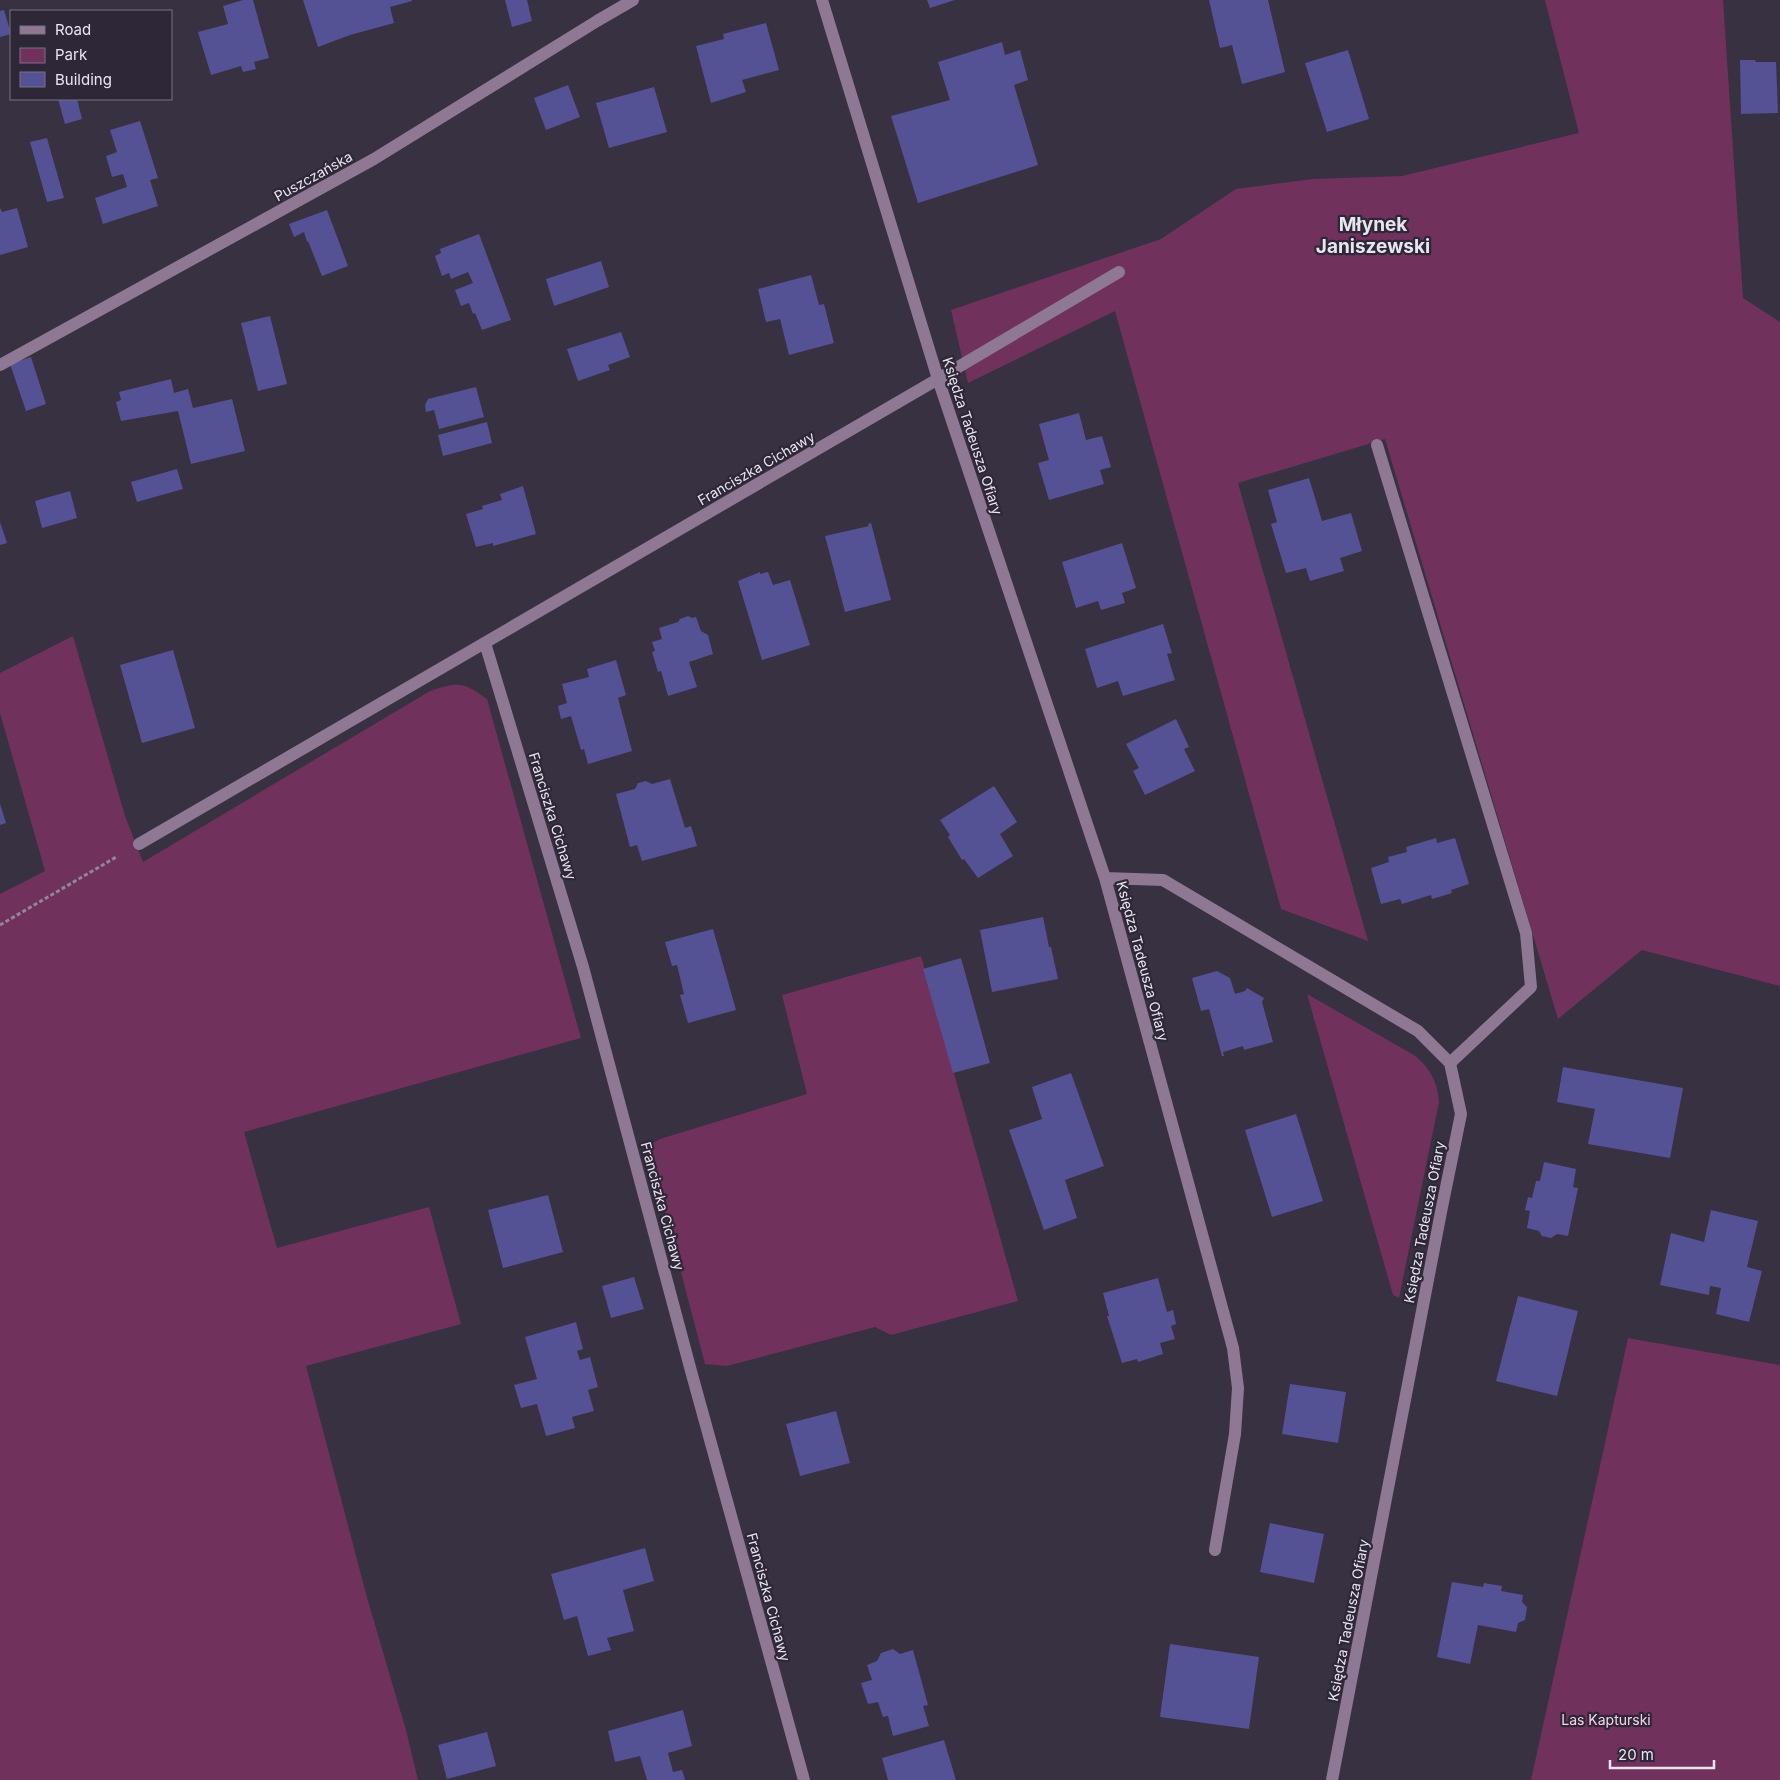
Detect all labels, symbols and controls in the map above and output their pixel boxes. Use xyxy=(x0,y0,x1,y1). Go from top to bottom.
legend xyxy=(10,10,172,100)
text: Road xyxy=(55,20,91,39)
text: Park xyxy=(55,45,88,64)
text: Building xyxy=(55,70,112,89)
street label: Puszczańska xyxy=(271,148,355,204)
district label: Młynek Janiszewski xyxy=(1316,213,1430,258)
street label: Księdza Tadeusza Ofiary xyxy=(939,355,1007,517)
street label: Franciszka Cichawy xyxy=(694,427,818,508)
street label: Franciszka Cichawy xyxy=(526,750,581,882)
street label: Księdza Tadeusza Ofiary xyxy=(1113,879,1173,1043)
street label: Księdza Tadeusza Ofiary xyxy=(1400,1139,1448,1304)
street label: Franciszka Cichawy xyxy=(638,1140,688,1272)
street label: Franciszka Cichawy xyxy=(744,1531,794,1663)
street label: Księdza Tadeusza Ofiary xyxy=(1324,1537,1372,1702)
park label: Las Kapturski xyxy=(1561,1711,1651,1728)
scale bar xyxy=(1610,1738,1714,1770)
text: 20 m xyxy=(1618,1745,1654,1764)

